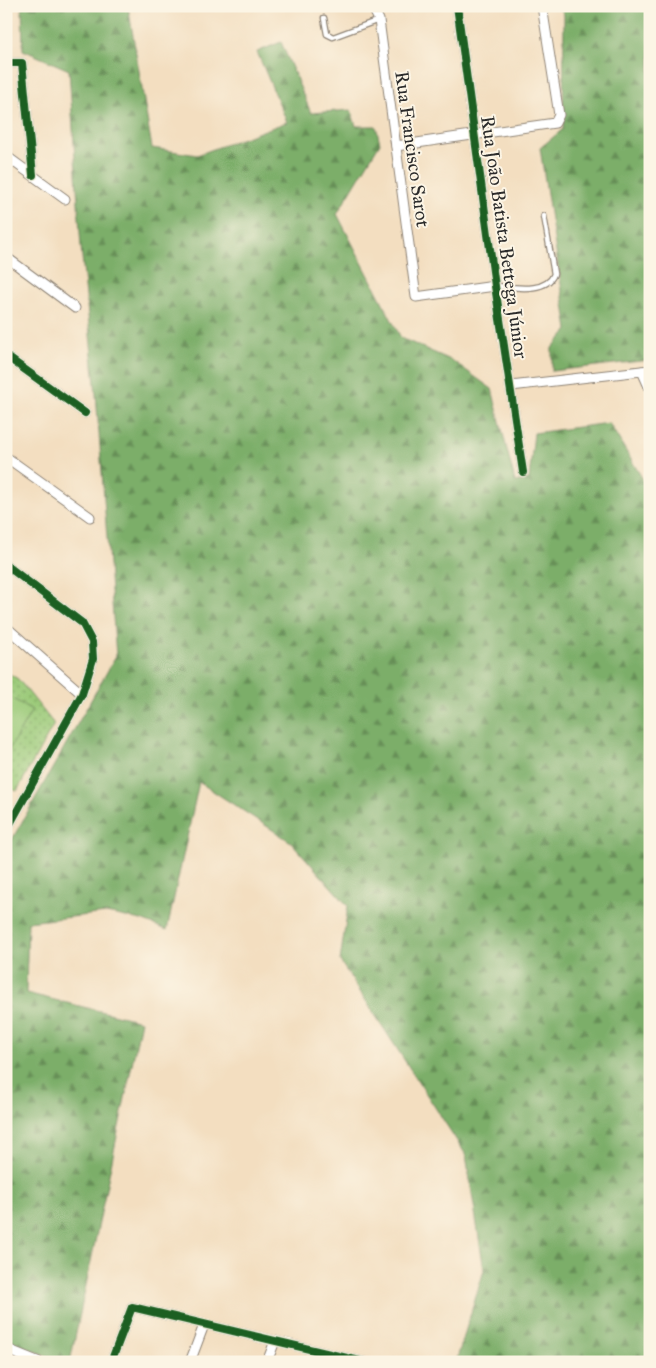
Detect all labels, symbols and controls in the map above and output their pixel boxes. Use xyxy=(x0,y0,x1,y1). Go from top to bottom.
street label: Rua Francisco Sarot xyxy=(390,70,435,229)
street label: Rua João Batista Bettega Júnior xyxy=(475,114,533,361)

